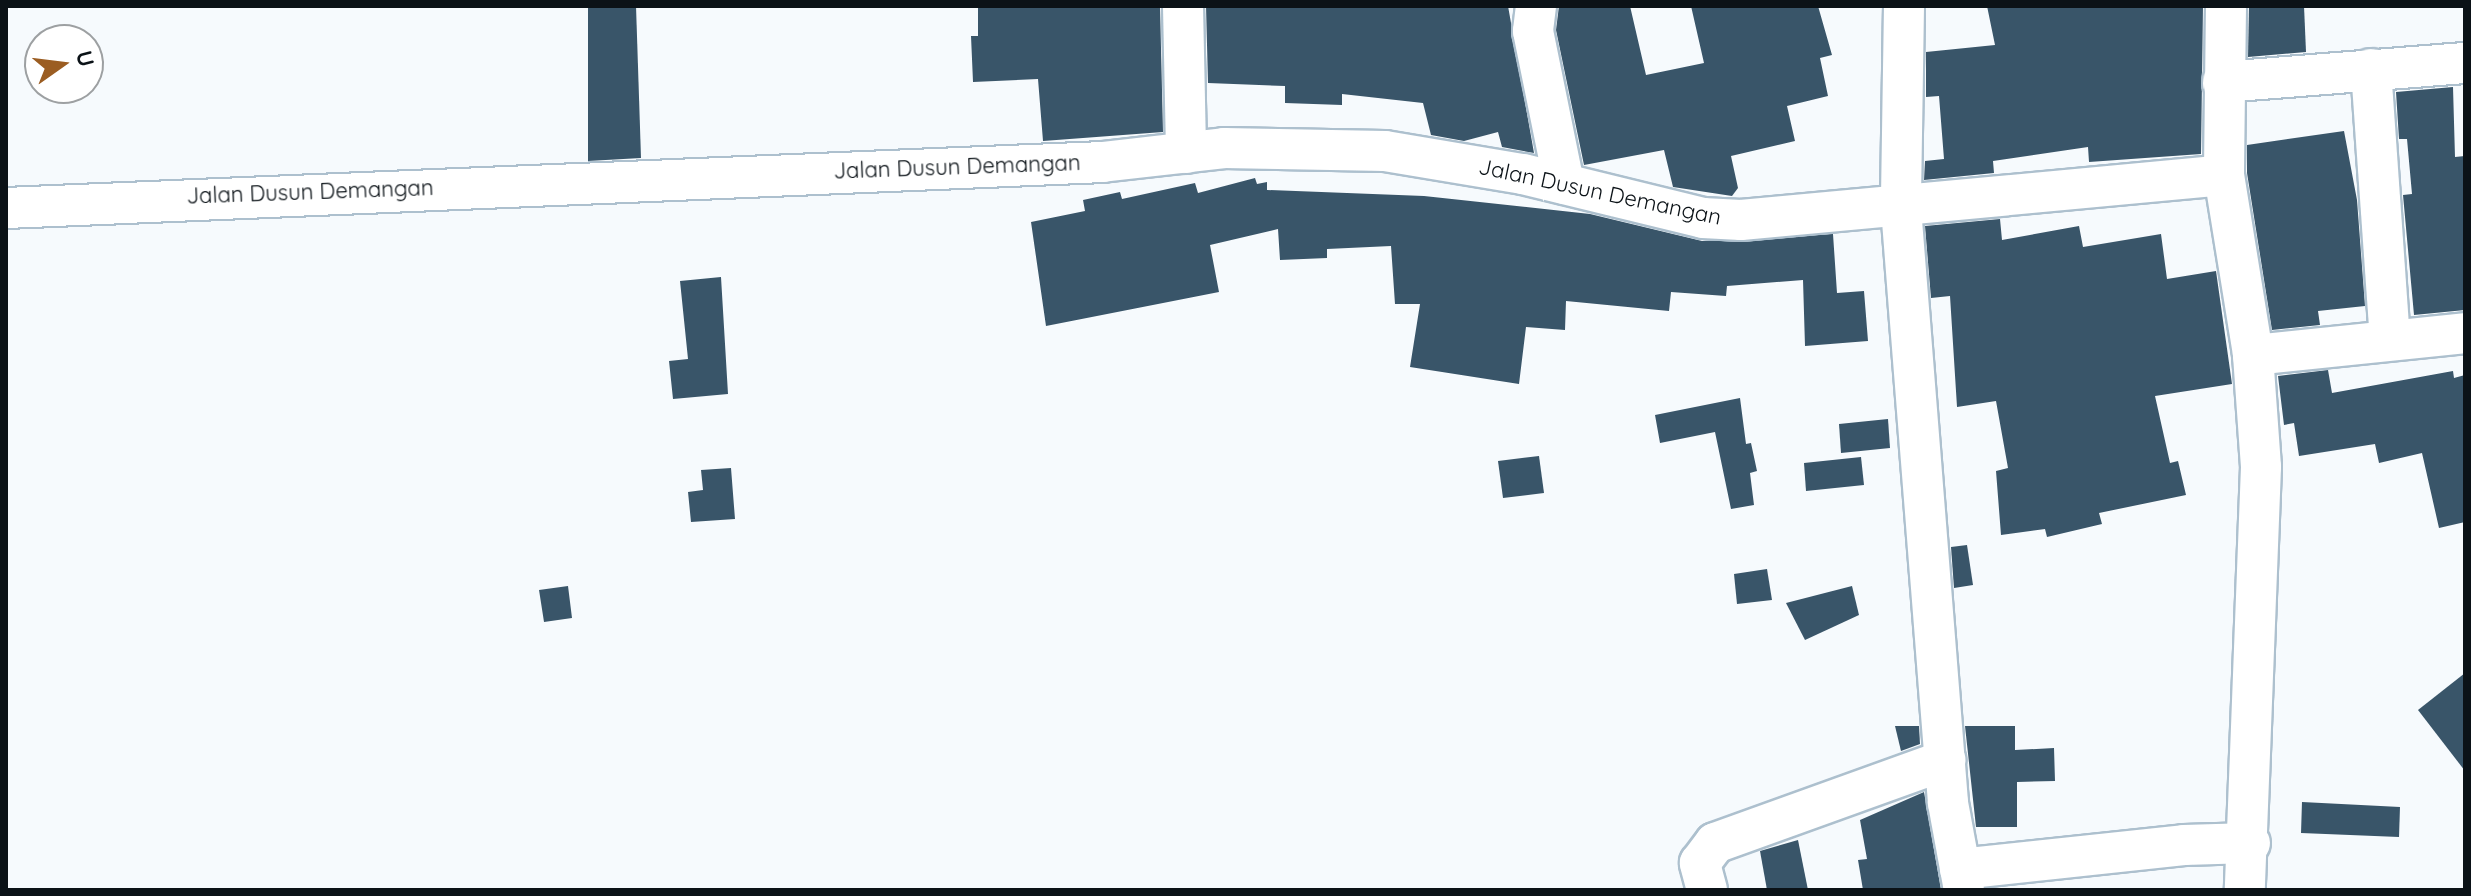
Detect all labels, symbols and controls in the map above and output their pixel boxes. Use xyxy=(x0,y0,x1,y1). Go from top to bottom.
north arrow xyxy=(24,24,104,104)
text: U xyxy=(70,48,101,70)
street label: Jalan Dusun Demangan xyxy=(833,149,1081,185)
street label: Jalan Dusun Demangan xyxy=(1476,153,1724,231)
street label: Jalan Dusun Demangan xyxy=(186,174,434,210)

